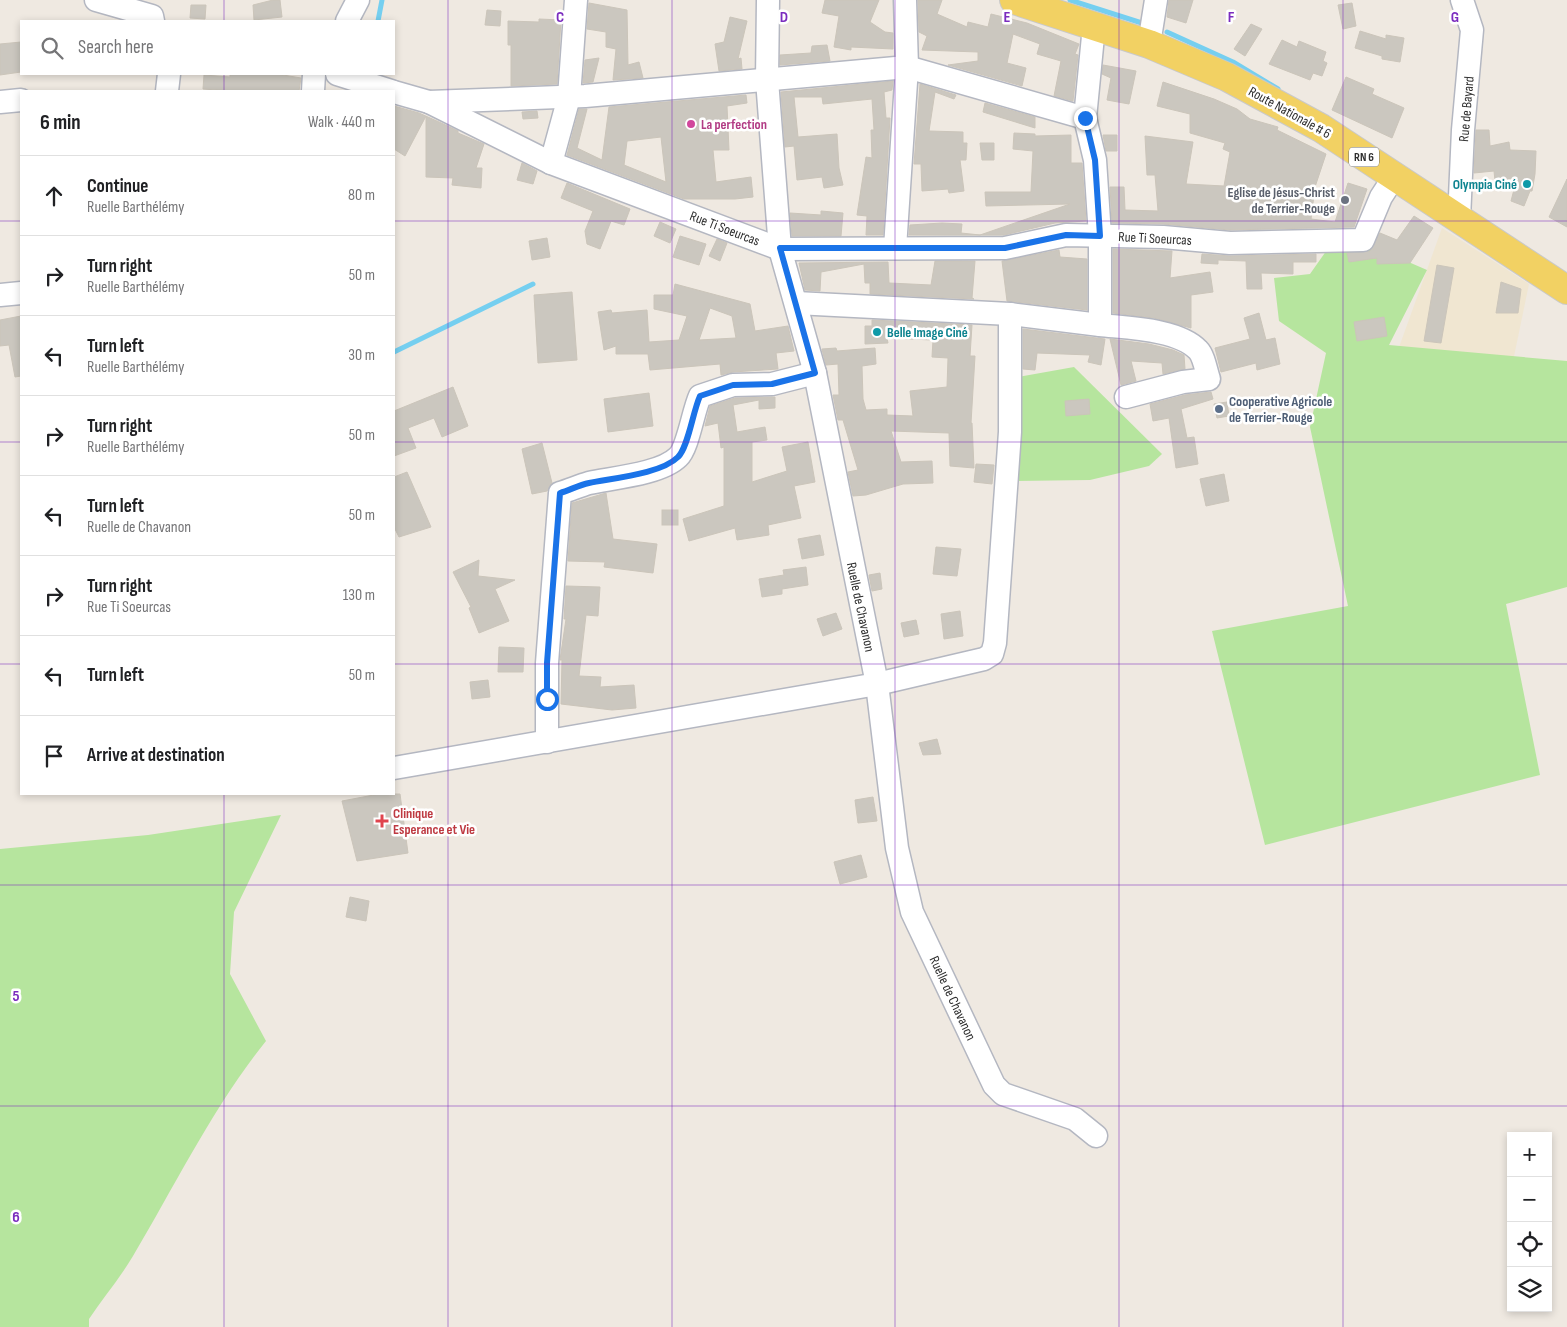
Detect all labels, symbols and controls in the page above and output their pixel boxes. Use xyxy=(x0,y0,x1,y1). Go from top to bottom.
text: C xyxy=(556,8,564,27)
text: D xyxy=(780,8,788,27)
text: E xyxy=(1004,8,1011,27)
text: F xyxy=(1228,8,1235,27)
text: G xyxy=(1451,8,1459,27)
search box xyxy=(20,20,395,75)
icon: search xyxy=(38,34,66,62)
text: Search here xyxy=(78,36,154,59)
street label: Rue de Bayard xyxy=(1455,75,1478,142)
street label: Route Nationale # 6 xyxy=(1246,83,1334,142)
route end xyxy=(1074,107,1097,130)
text: 6 min xyxy=(40,110,81,135)
text: Walk · 440 m xyxy=(308,113,375,132)
place label: La perfection xyxy=(701,116,767,133)
marker: La perfection xyxy=(685,118,697,130)
road number: RN 6 xyxy=(1349,148,1379,166)
text: Continue xyxy=(87,175,148,198)
place label: Olympia Ciné xyxy=(1453,176,1517,193)
marker: Olympia Ciné xyxy=(1521,178,1533,190)
icon: ahead xyxy=(40,182,68,210)
place label: Eglise de Jésus-Christ de Terrier-Rouge xyxy=(1227,184,1335,217)
text: 80 m xyxy=(348,186,375,205)
marker: Eglise de Jésus-Christ de Terrier-Rouge xyxy=(1339,194,1351,206)
text: Ruelle Barthélémy xyxy=(87,198,185,217)
street label: Rue Ti Soeurcas xyxy=(687,207,762,250)
street label: Rue Ti Soeurcas xyxy=(1118,228,1192,249)
text: Turn right xyxy=(87,255,152,278)
icon: right xyxy=(40,262,68,290)
text: 50 m xyxy=(349,266,375,285)
text: Ruelle Barthélémy xyxy=(87,278,185,297)
place label: Belle Image Ciné xyxy=(887,324,968,341)
marker: Belle Image Ciné xyxy=(871,326,883,338)
text: Turn left xyxy=(87,335,144,358)
icon: left xyxy=(40,342,68,370)
text: 30 m xyxy=(348,346,375,365)
text: Ruelle Barthélémy xyxy=(87,358,185,377)
place label: Cooperative Agricole de Terrier-Rouge xyxy=(1229,393,1332,426)
marker: Cooperative Agricole de Terrier-Rouge xyxy=(1213,403,1225,415)
text: Turn right xyxy=(87,415,152,438)
icon: right xyxy=(40,422,68,450)
text: 50 m xyxy=(349,426,375,445)
text: Ruelle Barthélémy xyxy=(87,438,185,457)
text: Turn left xyxy=(87,495,144,518)
icon: left xyxy=(40,502,68,530)
text: 50 m xyxy=(349,506,375,525)
text: Ruelle de Chavanon xyxy=(87,518,191,537)
street label: Ruelle de Chavanon xyxy=(843,561,878,653)
text: Turn right xyxy=(87,575,152,598)
icon: right xyxy=(40,582,68,610)
text: 130 m xyxy=(343,586,375,605)
text: Rue Ti Soeurcas xyxy=(87,598,171,617)
icon: left xyxy=(40,662,68,690)
text: Turn left xyxy=(87,664,144,687)
text: 50 m xyxy=(349,666,375,685)
route start xyxy=(536,688,559,711)
icon: arrive xyxy=(40,742,68,770)
text: Arrive at destination xyxy=(87,744,225,767)
place label: Clinique Esperance et Vie xyxy=(393,805,475,838)
marker: Clinique Esperance et Vie xyxy=(375,814,389,828)
street label: Ruelle de Chavanon xyxy=(926,953,980,1043)
text: 5 xyxy=(12,987,20,1006)
map controls xyxy=(1507,1132,1552,1312)
button: + xyxy=(1507,1132,1552,1177)
button: − xyxy=(1507,1177,1552,1222)
text: 6 xyxy=(12,1208,20,1227)
button: locate xyxy=(1507,1222,1552,1267)
button: layers xyxy=(1507,1267,1552,1312)

